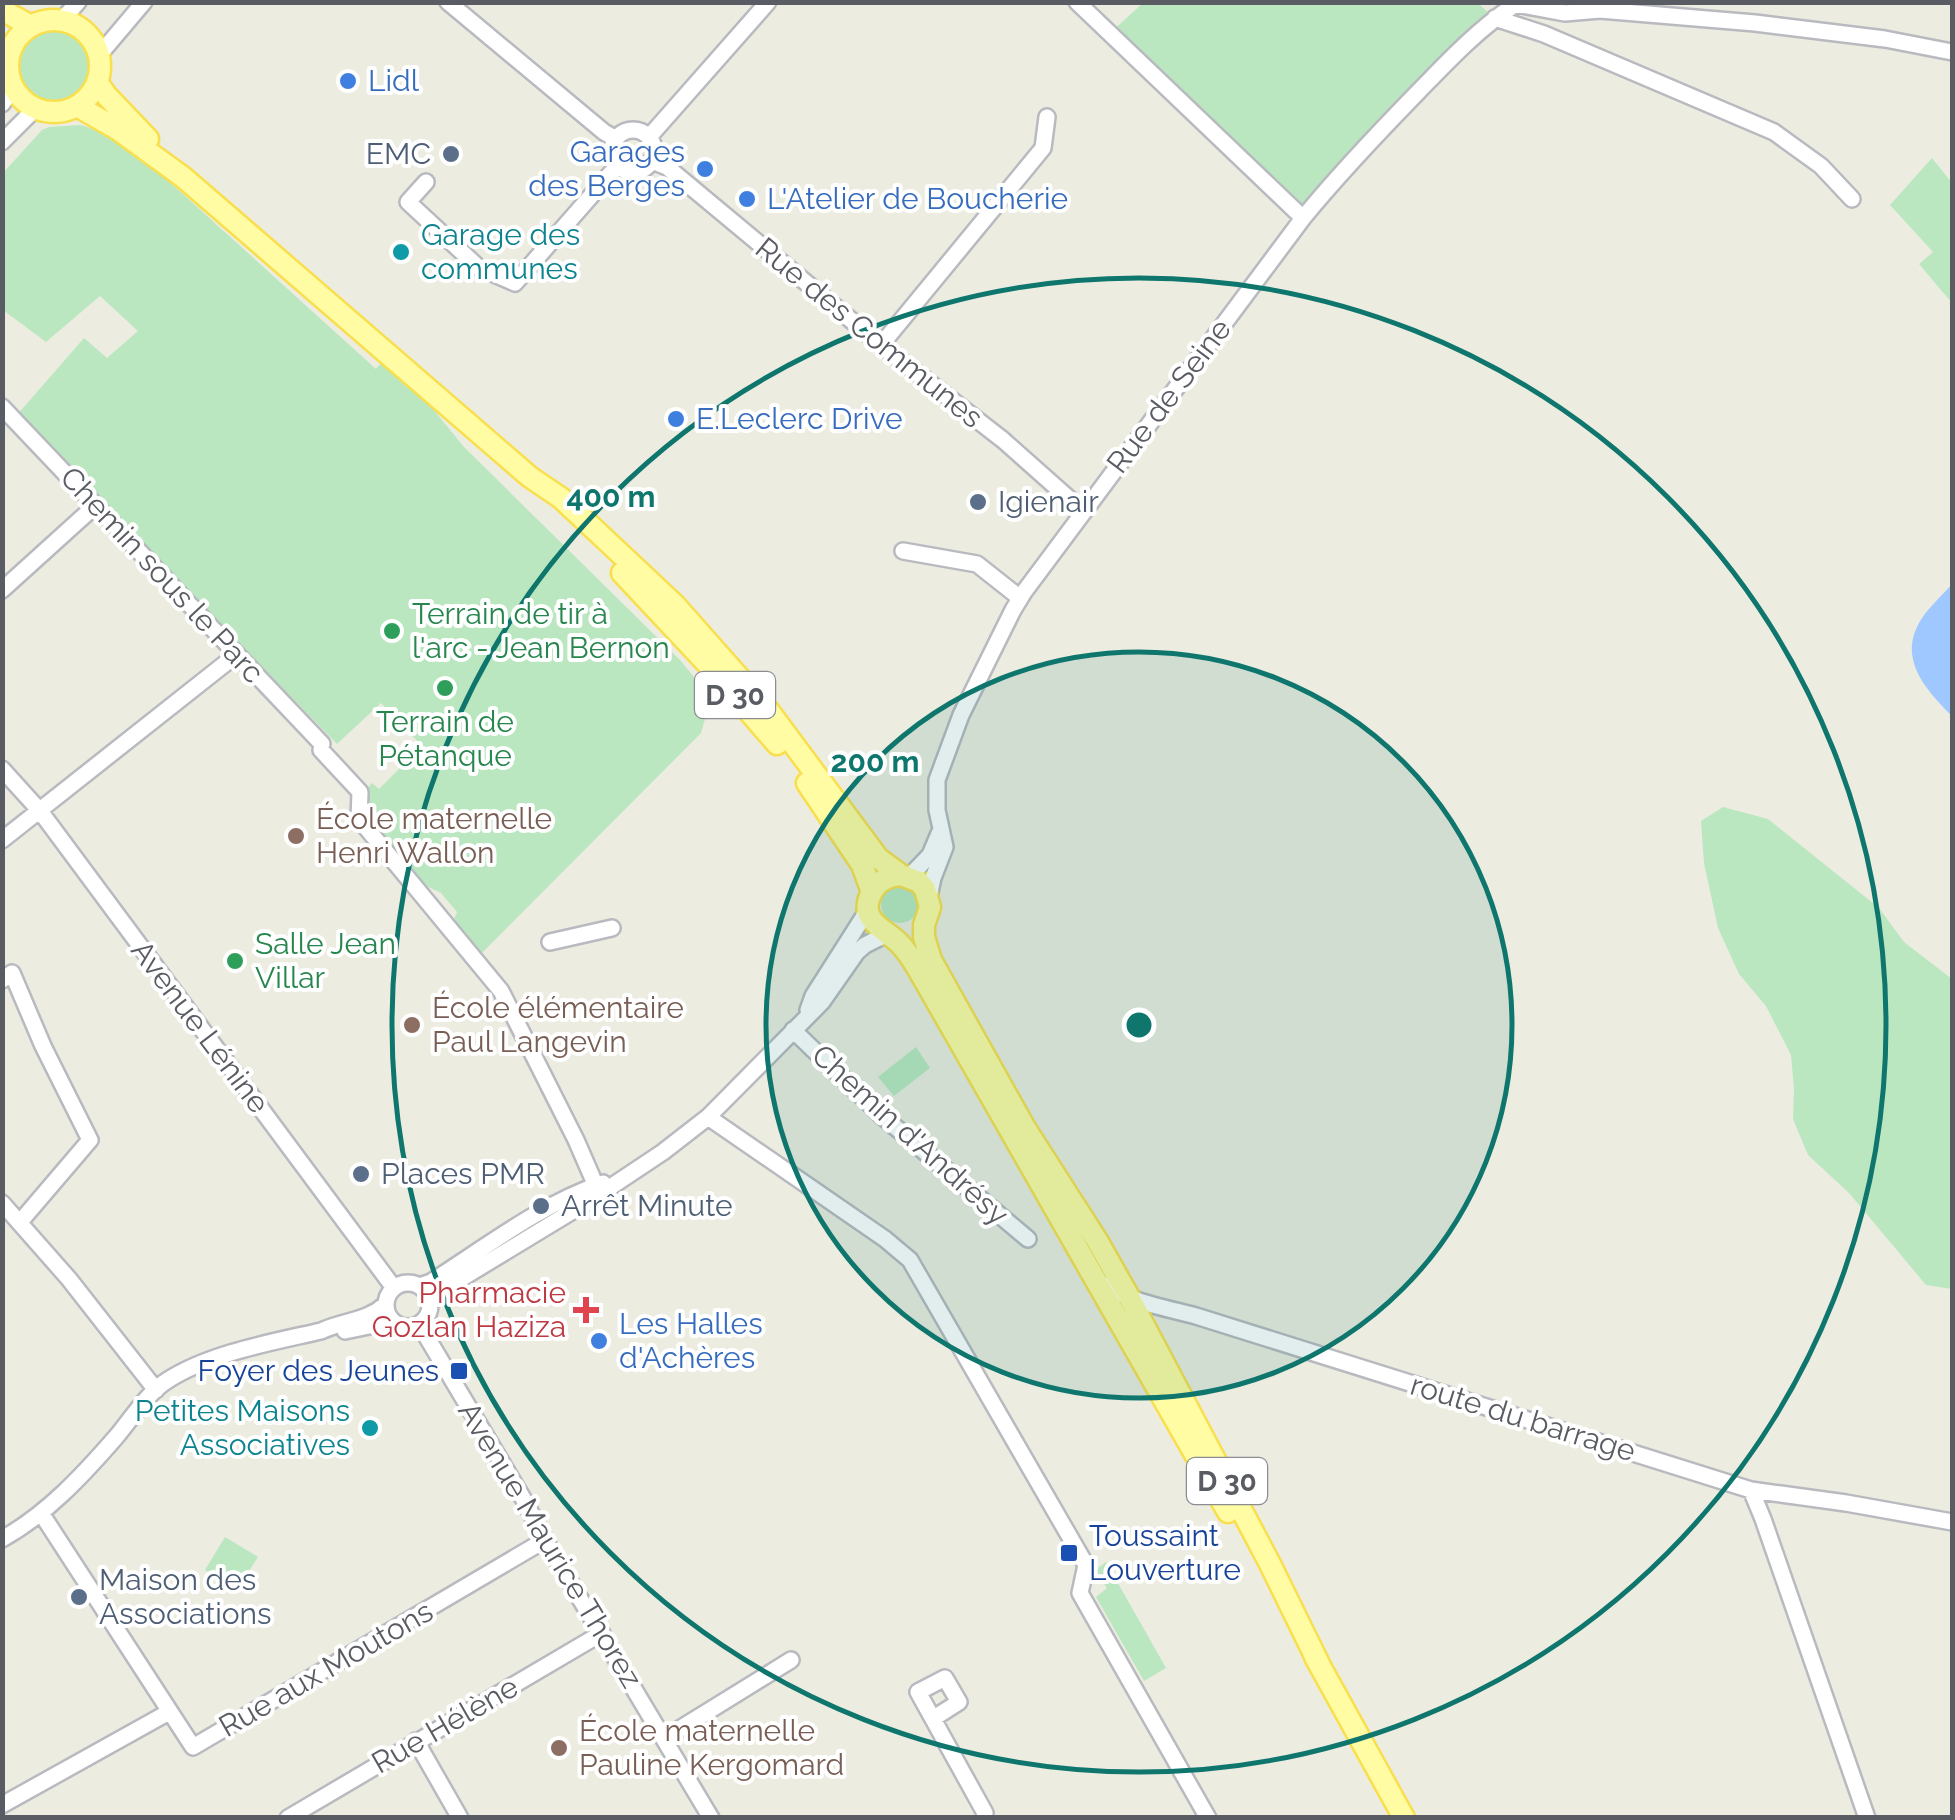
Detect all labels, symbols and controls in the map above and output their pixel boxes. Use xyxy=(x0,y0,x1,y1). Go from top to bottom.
place label: Lidl xyxy=(368,63,420,98)
marker: Lidl xyxy=(337,70,359,92)
place label: Garages des Berges xyxy=(528,134,685,203)
place label: EMC xyxy=(366,136,431,171)
marker: EMC xyxy=(440,143,462,165)
marker: Garages des Berges xyxy=(694,158,716,180)
place label: L'Atelier de Boucherie xyxy=(767,181,1068,216)
marker: L'Atelier de Boucherie xyxy=(736,188,758,210)
place label: Garage des communes xyxy=(421,217,580,286)
street label: Rue des Communes xyxy=(749,230,990,435)
marker: Garage des communes xyxy=(390,241,412,263)
street label: Rue de Seine xyxy=(1099,312,1238,480)
place label: E.Leclerc Drive xyxy=(696,401,903,436)
marker: E.Leclerc Drive xyxy=(665,408,687,430)
street label: Chemin sous le Parc xyxy=(53,460,271,690)
text: 400 m xyxy=(566,479,656,514)
place label: Igienair xyxy=(998,484,1099,519)
marker: Igienair xyxy=(967,491,989,513)
place label: Terrain de tir à l'arc - Jean Bernon xyxy=(412,596,670,665)
marker: Terrain de tir à l'arc - Jean Bernon xyxy=(381,620,403,642)
road number: D 30 xyxy=(695,672,775,718)
marker: Terrain de Pétanque xyxy=(434,677,456,699)
place label: Terrain de Pétanque xyxy=(376,704,514,773)
text: 200 m xyxy=(831,744,919,779)
place label: École maternelle Henri Wallon xyxy=(316,801,552,870)
marker: École maternelle Henri Wallon xyxy=(285,825,307,847)
place label: Salle Jean Villar xyxy=(255,926,396,995)
street label: Avenue Lénine xyxy=(124,934,277,1120)
marker: Salle Jean Villar xyxy=(224,950,246,972)
place label: École élémentaire Paul Langevin xyxy=(432,990,684,1059)
centre of rings xyxy=(1121,1007,1157,1043)
marker: École élémentaire Paul Langevin xyxy=(401,1014,423,1036)
street label: Chemin d'Andrésy xyxy=(805,1037,1016,1232)
place label: Places PMR xyxy=(381,1156,545,1191)
marker: Places PMR xyxy=(350,1163,372,1185)
place label: Arrêt Minute xyxy=(561,1188,733,1223)
marker: Arrêt Minute xyxy=(530,1195,552,1217)
place label: Pharmacie Gozlan Haziza xyxy=(372,1275,566,1344)
marker: Pharmacie Gozlan Haziza xyxy=(575,1299,597,1321)
place label: Les Halles d'Achères xyxy=(619,1306,763,1375)
marker: Les Halles d'Achères xyxy=(588,1330,610,1352)
place label: Foyer des Jeunes xyxy=(197,1353,439,1388)
marker: Foyer des Jeunes xyxy=(448,1360,470,1382)
street label: route du barrage xyxy=(1406,1367,1640,1468)
place label: Petites Maisons Associatives xyxy=(135,1393,350,1462)
street label: Avenue Maurice Thorez xyxy=(451,1396,650,1694)
marker: Petites Maisons Associatives xyxy=(359,1417,381,1439)
road number: D 30 xyxy=(1187,1458,1267,1504)
place label: Toussaint Louverture xyxy=(1089,1518,1241,1587)
marker: Toussaint Louverture xyxy=(1058,1542,1080,1564)
place label: Maison des Associations xyxy=(99,1562,272,1631)
marker: Maison des Associations xyxy=(68,1586,90,1608)
street label: Rue aux Moutons xyxy=(213,1593,439,1744)
street label: Rue Hélène xyxy=(366,1669,524,1780)
place label: École maternelle Pauline Kergomard xyxy=(579,1713,844,1782)
marker: École maternelle Pauline Kergomard xyxy=(548,1737,570,1759)

